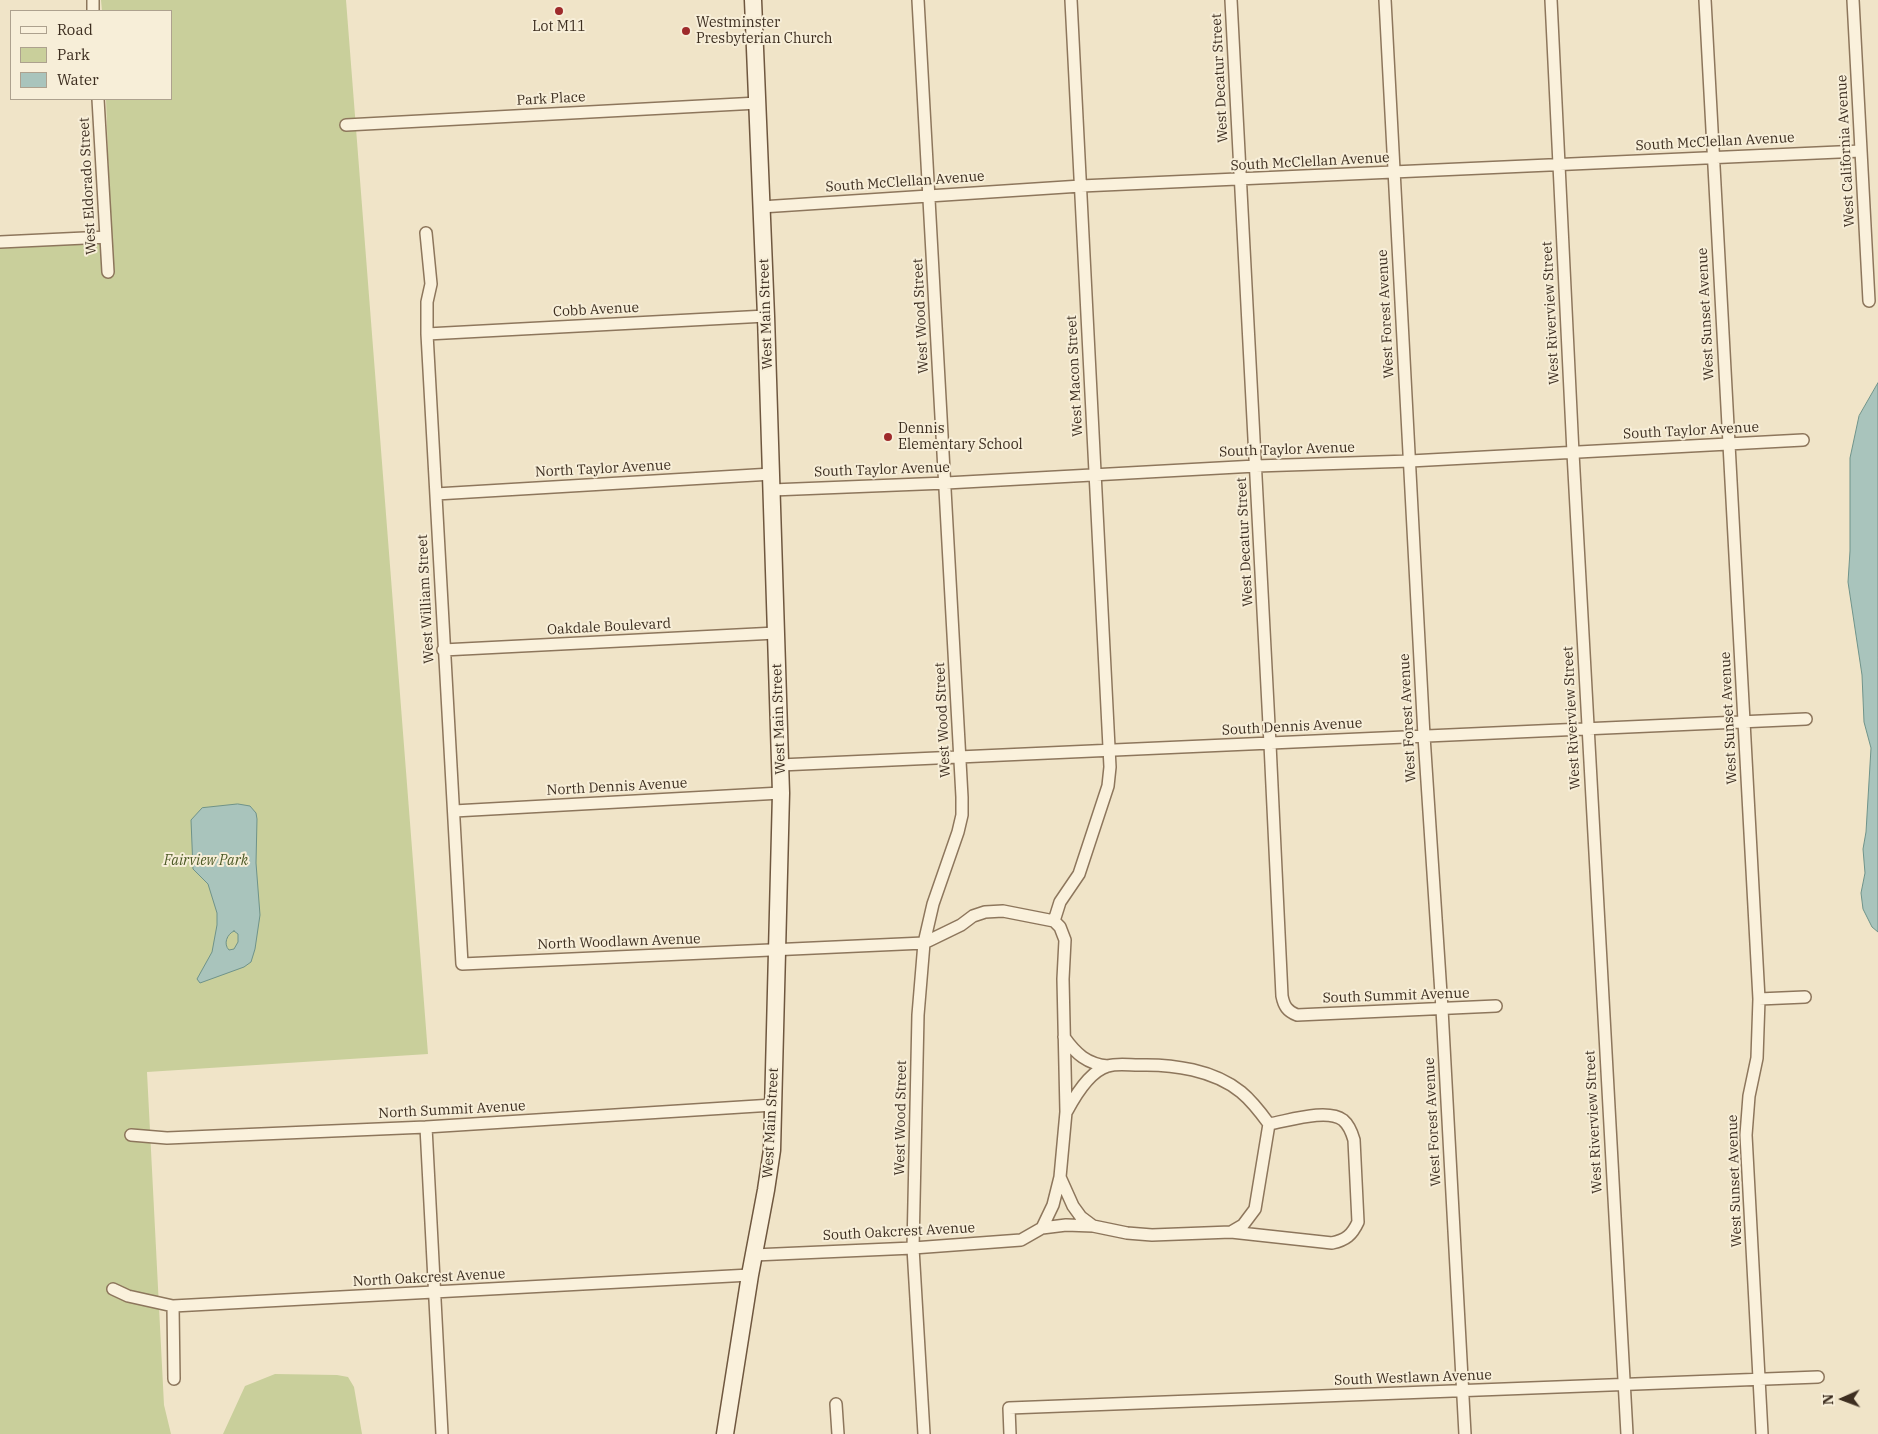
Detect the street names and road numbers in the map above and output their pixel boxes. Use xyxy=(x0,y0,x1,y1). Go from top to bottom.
street label: West Decatur Street xyxy=(1208,13,1232,143)
street label: West California Avenue xyxy=(1834,74,1858,228)
street label: Park Place xyxy=(516,89,586,109)
street label: West Eldorado Street xyxy=(76,117,100,255)
street label: South McClellan Avenue xyxy=(1635,129,1795,155)
street label: South McClellan Avenue xyxy=(1230,149,1390,175)
street label: South McClellan Avenue xyxy=(825,168,985,196)
street label: West Riverview Street xyxy=(1539,241,1563,385)
street label: West Sunset Avenue xyxy=(1694,247,1718,381)
street label: West Forest Avenue xyxy=(1374,249,1398,379)
street label: West Main Street xyxy=(756,258,776,370)
street label: West Wood Street xyxy=(910,258,932,374)
street label: Cobb Avenue xyxy=(553,299,639,321)
street label: West Macon Street xyxy=(1063,315,1087,437)
street label: South Taylor Avenue xyxy=(1623,419,1759,443)
street label: South Taylor Avenue xyxy=(1219,439,1355,461)
street label: North Taylor Avenue xyxy=(535,457,671,481)
street label: South Taylor Avenue xyxy=(814,459,950,481)
street label: West Decatur Street xyxy=(1233,477,1257,607)
street label: West William Street xyxy=(414,534,438,664)
street label: Oakdale Boulevard xyxy=(547,615,671,639)
street label: West Riverview Street xyxy=(1560,646,1584,790)
street label: West Sunset Avenue xyxy=(1717,651,1741,785)
street label: West Forest Avenue xyxy=(1396,653,1420,783)
street label: West Wood Street xyxy=(932,662,954,778)
street label: West Main Street xyxy=(769,663,789,775)
street label: South Dennis Avenue xyxy=(1221,715,1363,739)
street label: North Dennis Avenue xyxy=(546,775,688,799)
street label: North Woodlawn Avenue xyxy=(537,931,701,953)
street label: South Summit Avenue xyxy=(1322,985,1470,1007)
street label: West Riverview Street xyxy=(1582,1050,1606,1194)
street label: West Forest Avenue xyxy=(1421,1057,1445,1187)
street label: West Wood Street xyxy=(892,1060,910,1176)
street label: West Main Street xyxy=(760,1067,782,1179)
street label: North Summit Avenue xyxy=(378,1098,526,1122)
street label: West Sunset Avenue xyxy=(1724,1114,1746,1248)
street label: South Oakcrest Avenue xyxy=(822,1220,976,1244)
street label: North Oakcrest Avenue xyxy=(352,1266,506,1290)
street label: South Westlawn Avenue xyxy=(1334,1367,1492,1389)

